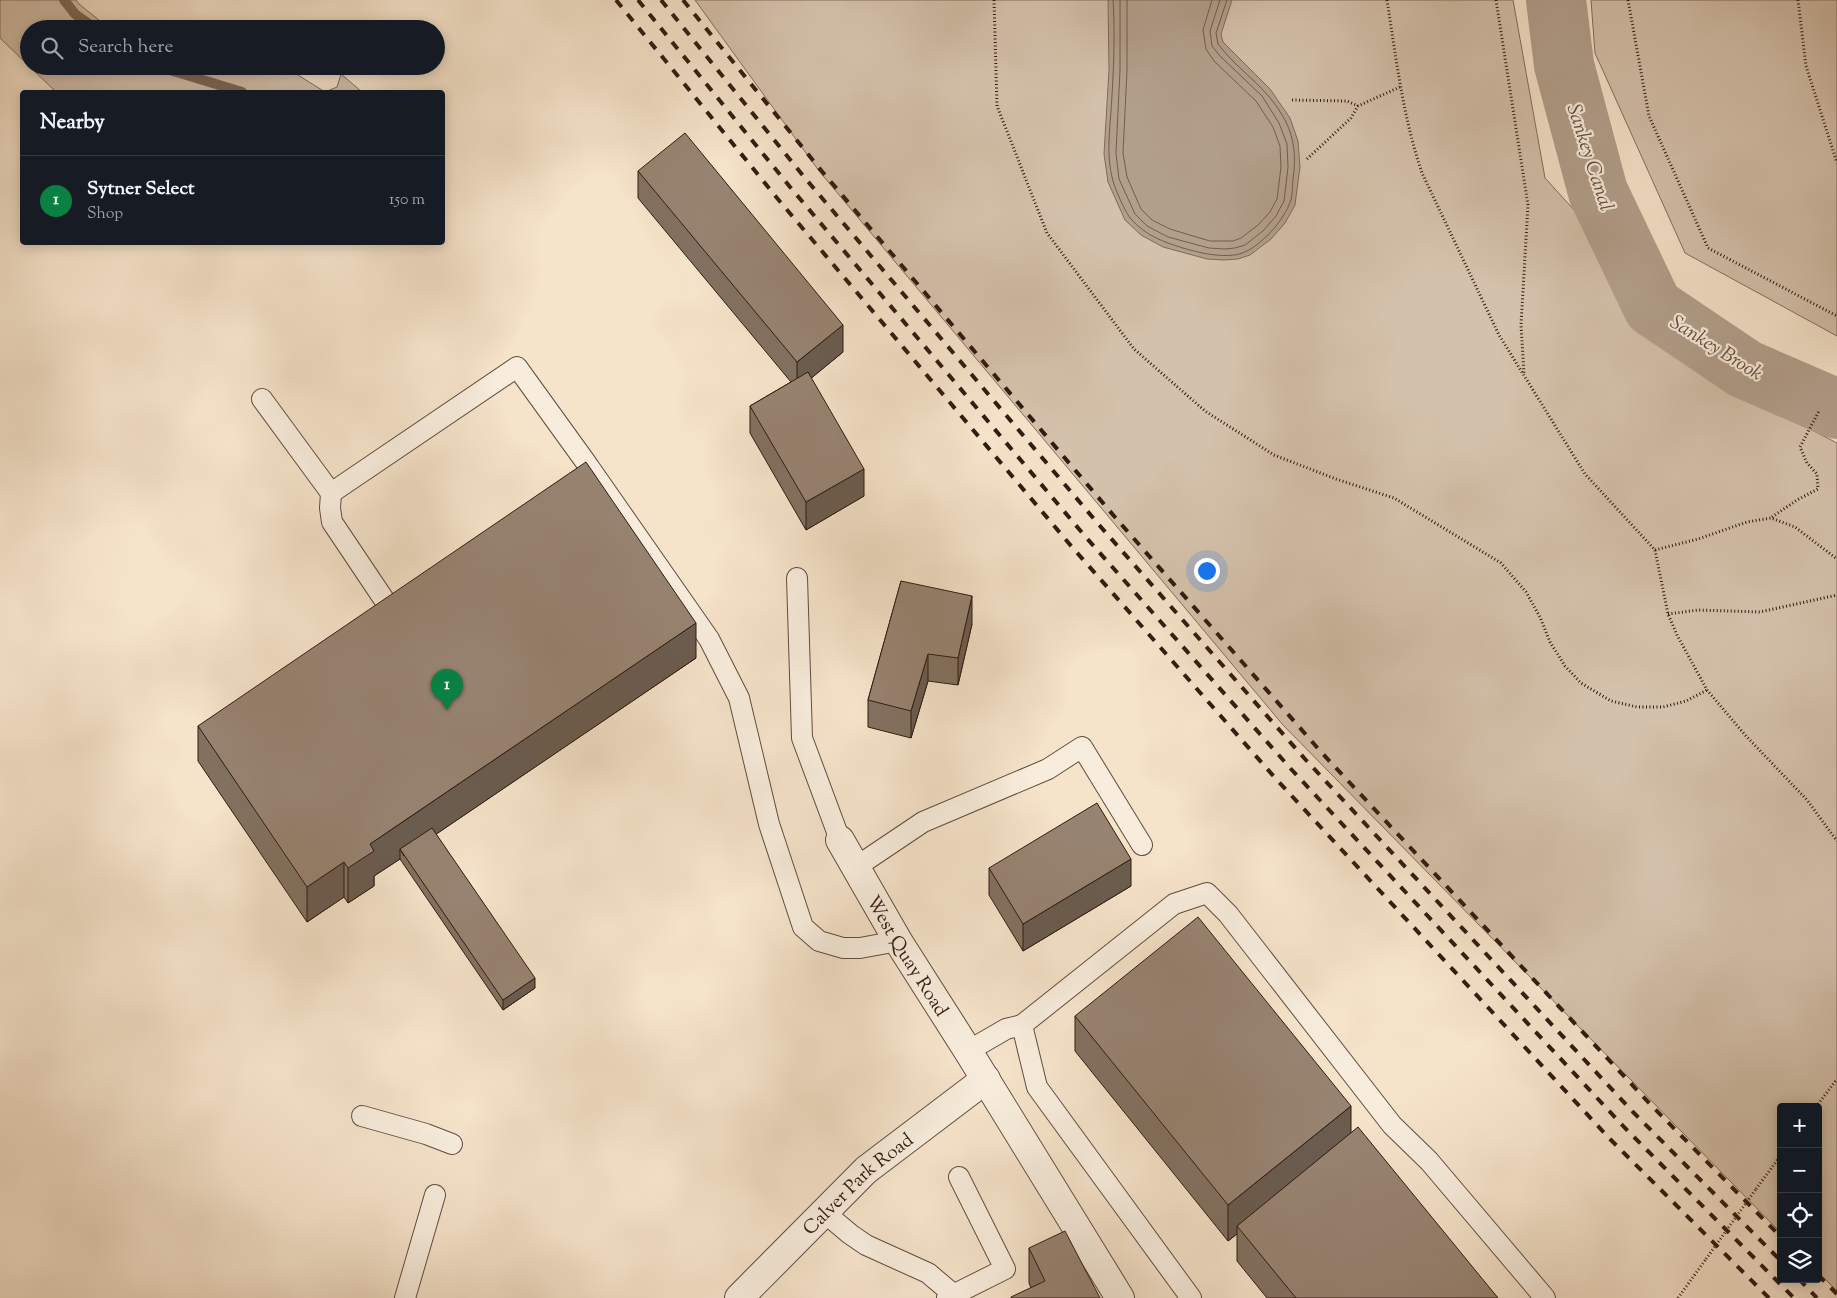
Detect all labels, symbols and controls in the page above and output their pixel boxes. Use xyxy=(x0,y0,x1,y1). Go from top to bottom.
search box xyxy=(20,20,445,75)
icon: search xyxy=(38,34,66,62)
text: Search here xyxy=(78,34,173,61)
water label: Sankey Canal xyxy=(1558,101,1620,215)
text: Nearby xyxy=(40,108,105,138)
text: Sytner Select xyxy=(87,176,194,203)
text: 1 xyxy=(53,189,59,212)
text: 150 m xyxy=(389,189,425,212)
text: Shop xyxy=(87,203,123,226)
water label: Sankey Brook xyxy=(1664,309,1768,389)
your location xyxy=(1194,558,1220,584)
pin: 1 xyxy=(431,669,463,710)
street label: West Quay Road xyxy=(859,891,954,1023)
map controls xyxy=(1777,1103,1822,1283)
button: + xyxy=(1777,1103,1822,1148)
street label: Calver Park Road xyxy=(798,1128,920,1242)
button: − xyxy=(1777,1148,1822,1193)
button: locate xyxy=(1777,1193,1822,1238)
button: layers xyxy=(1777,1238,1822,1283)

